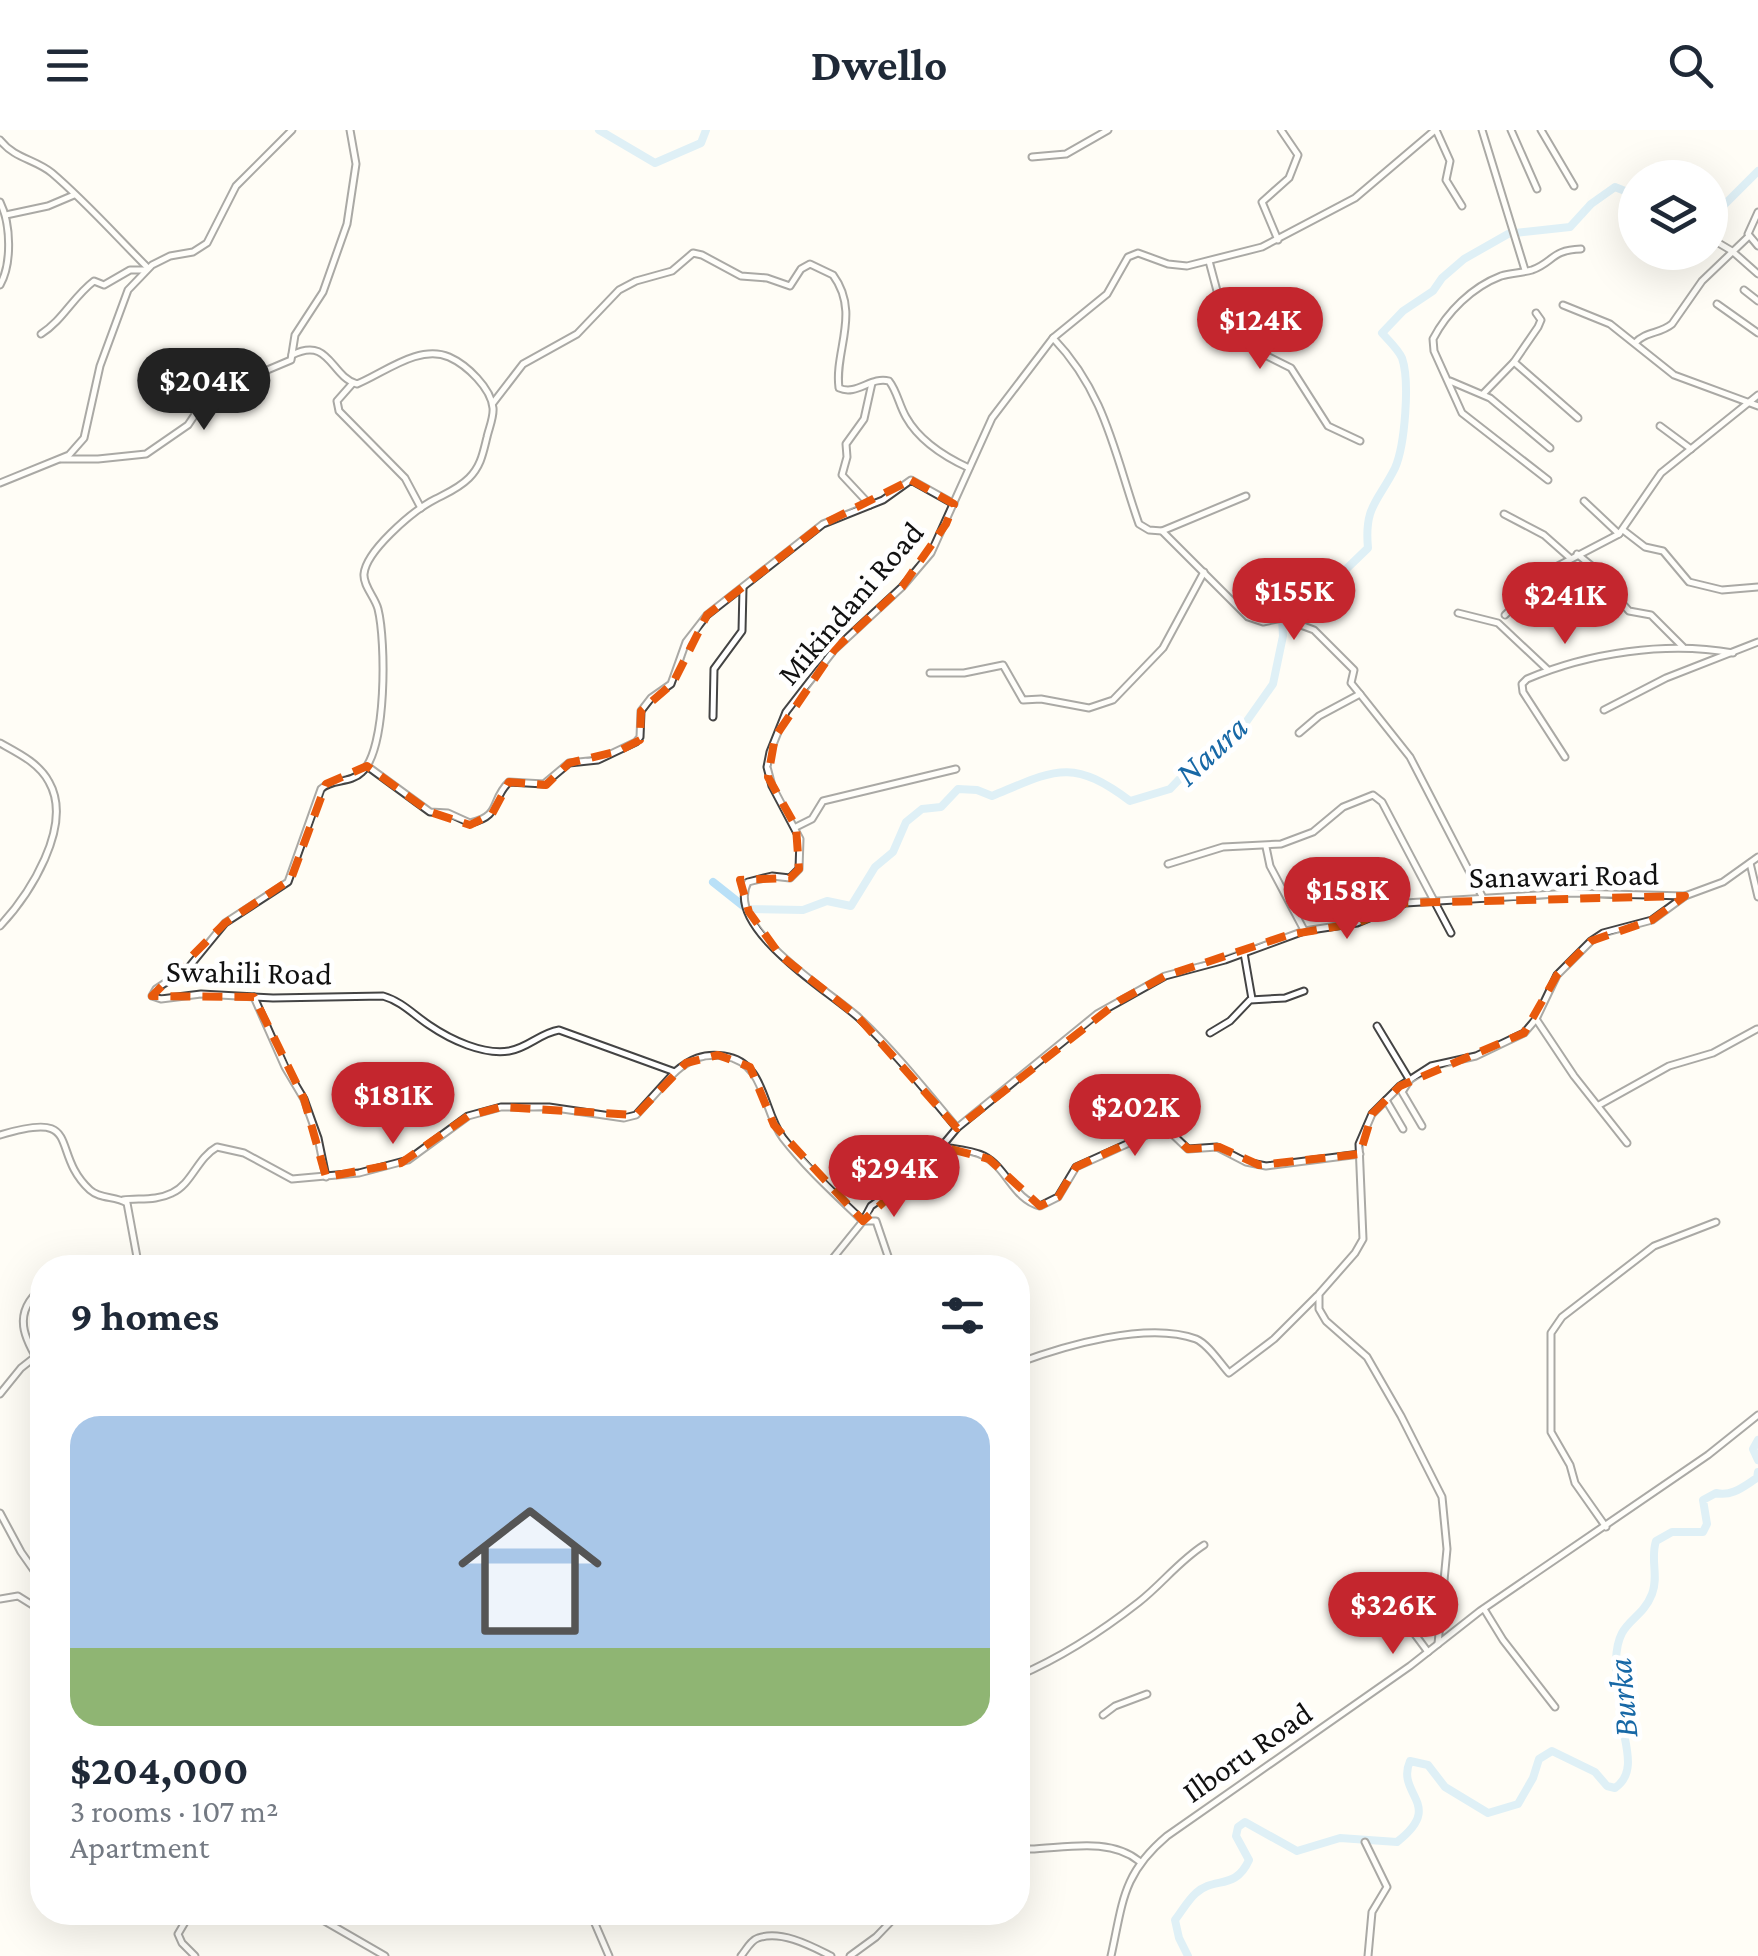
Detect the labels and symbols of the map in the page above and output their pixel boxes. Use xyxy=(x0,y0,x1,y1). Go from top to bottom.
pin: $124K xyxy=(1190,287,1330,372)
pin: $204K xyxy=(134,348,274,433)
street label: Mikindani Road xyxy=(770,514,931,692)
pin: $155K xyxy=(1224,558,1364,643)
pin: $241K xyxy=(1495,562,1635,647)
water label: Naura xyxy=(1167,707,1256,794)
street label: Sanawari Road xyxy=(1469,855,1660,895)
pin: $158K xyxy=(1277,857,1417,942)
street label: Swahili Road xyxy=(166,953,332,991)
pin: $181K xyxy=(323,1062,463,1147)
pin: $202K xyxy=(1065,1074,1205,1159)
pin: $294K xyxy=(824,1135,964,1220)
pin: $326K xyxy=(1323,1572,1463,1657)
water label: Burka xyxy=(1600,1656,1645,1740)
street label: Ilboru Road xyxy=(1175,1694,1319,1810)

